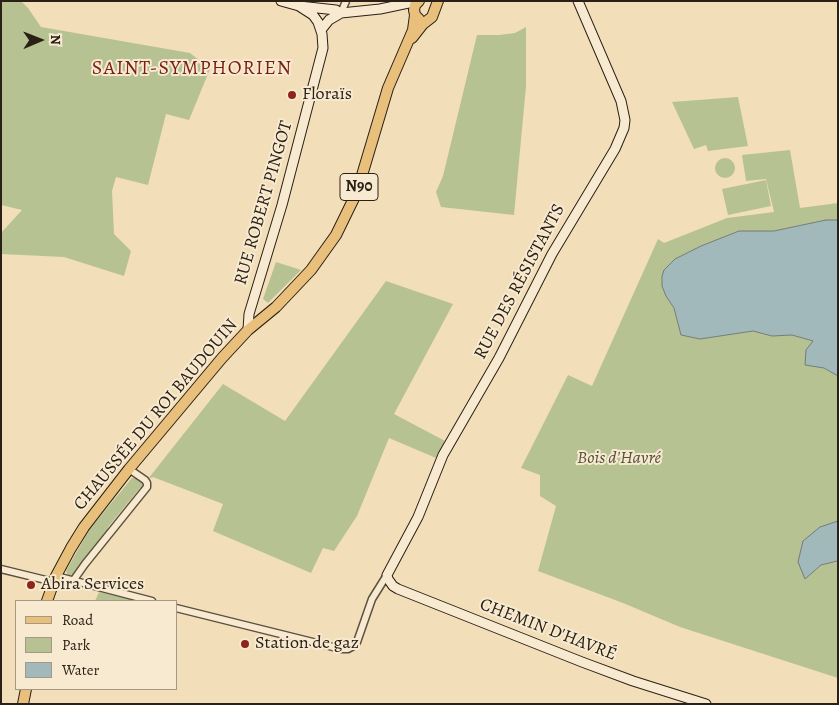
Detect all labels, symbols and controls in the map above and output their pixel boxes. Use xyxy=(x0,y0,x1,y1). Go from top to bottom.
north arrow xyxy=(15,15,65,65)
text: N xyxy=(46,34,65,45)
district label: SAINT-SYMPHORIEN xyxy=(90,57,294,81)
place label: Floraïs xyxy=(302,84,352,106)
marker: Floraïs xyxy=(286,89,298,101)
street label: RUE ROBERT PINGOT xyxy=(230,119,298,287)
road number: N90 xyxy=(340,173,378,200)
street label: RUE DES RÉSISTANTS xyxy=(470,201,570,363)
street label: CHAUSSÉE DU ROI BAUDOUIN xyxy=(70,315,242,515)
park label: Bois d'Havré xyxy=(577,448,661,470)
place label: Abira Services xyxy=(41,574,144,596)
marker: Abira Services xyxy=(25,579,37,591)
street label: CHEMIN D'HAVRÉ xyxy=(477,594,619,666)
legend xyxy=(15,600,178,690)
text: Road xyxy=(62,610,93,630)
place label: Station de gaz xyxy=(255,633,359,655)
text: Park xyxy=(62,635,90,655)
marker: Station de gaz xyxy=(239,638,251,650)
text: Water xyxy=(62,660,99,680)

